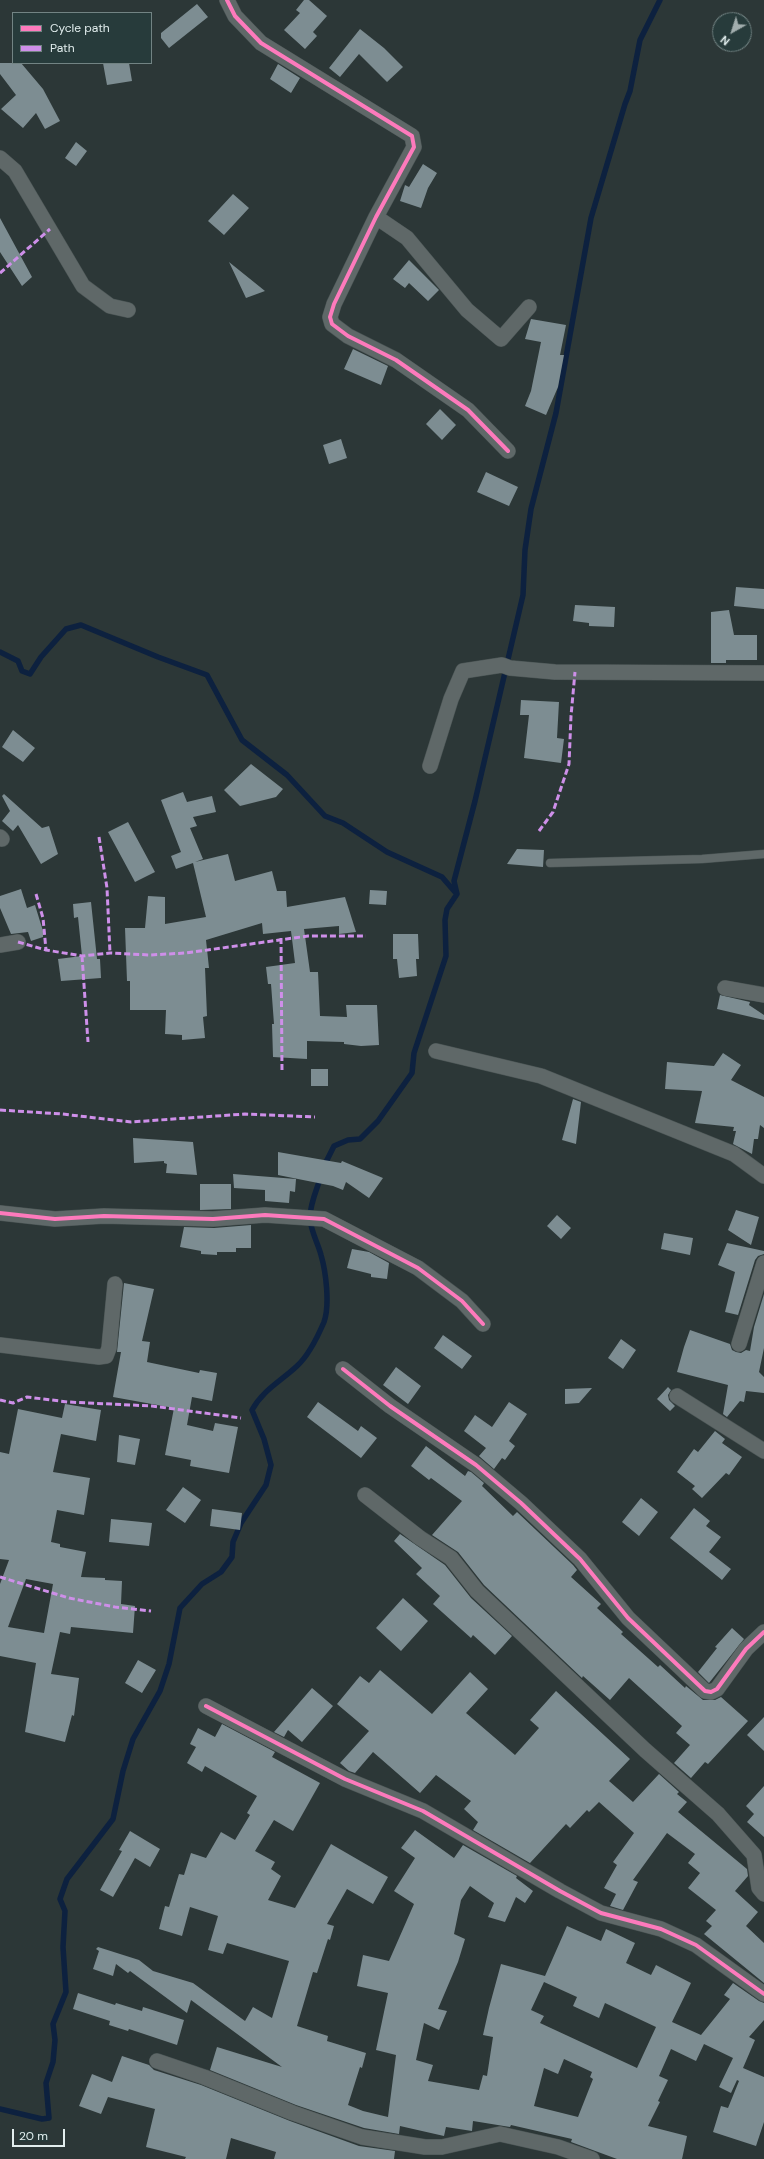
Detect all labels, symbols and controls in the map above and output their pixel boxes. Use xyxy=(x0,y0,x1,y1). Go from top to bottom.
legend xyxy=(12,12,152,64)
north arrow xyxy=(712,12,752,52)
text: Cycle path xyxy=(50,20,110,36)
text: N xyxy=(718,33,733,49)
text: Path xyxy=(50,40,75,56)
scale bar xyxy=(14,2121,67,2147)
text: 20 m xyxy=(19,2128,48,2144)

